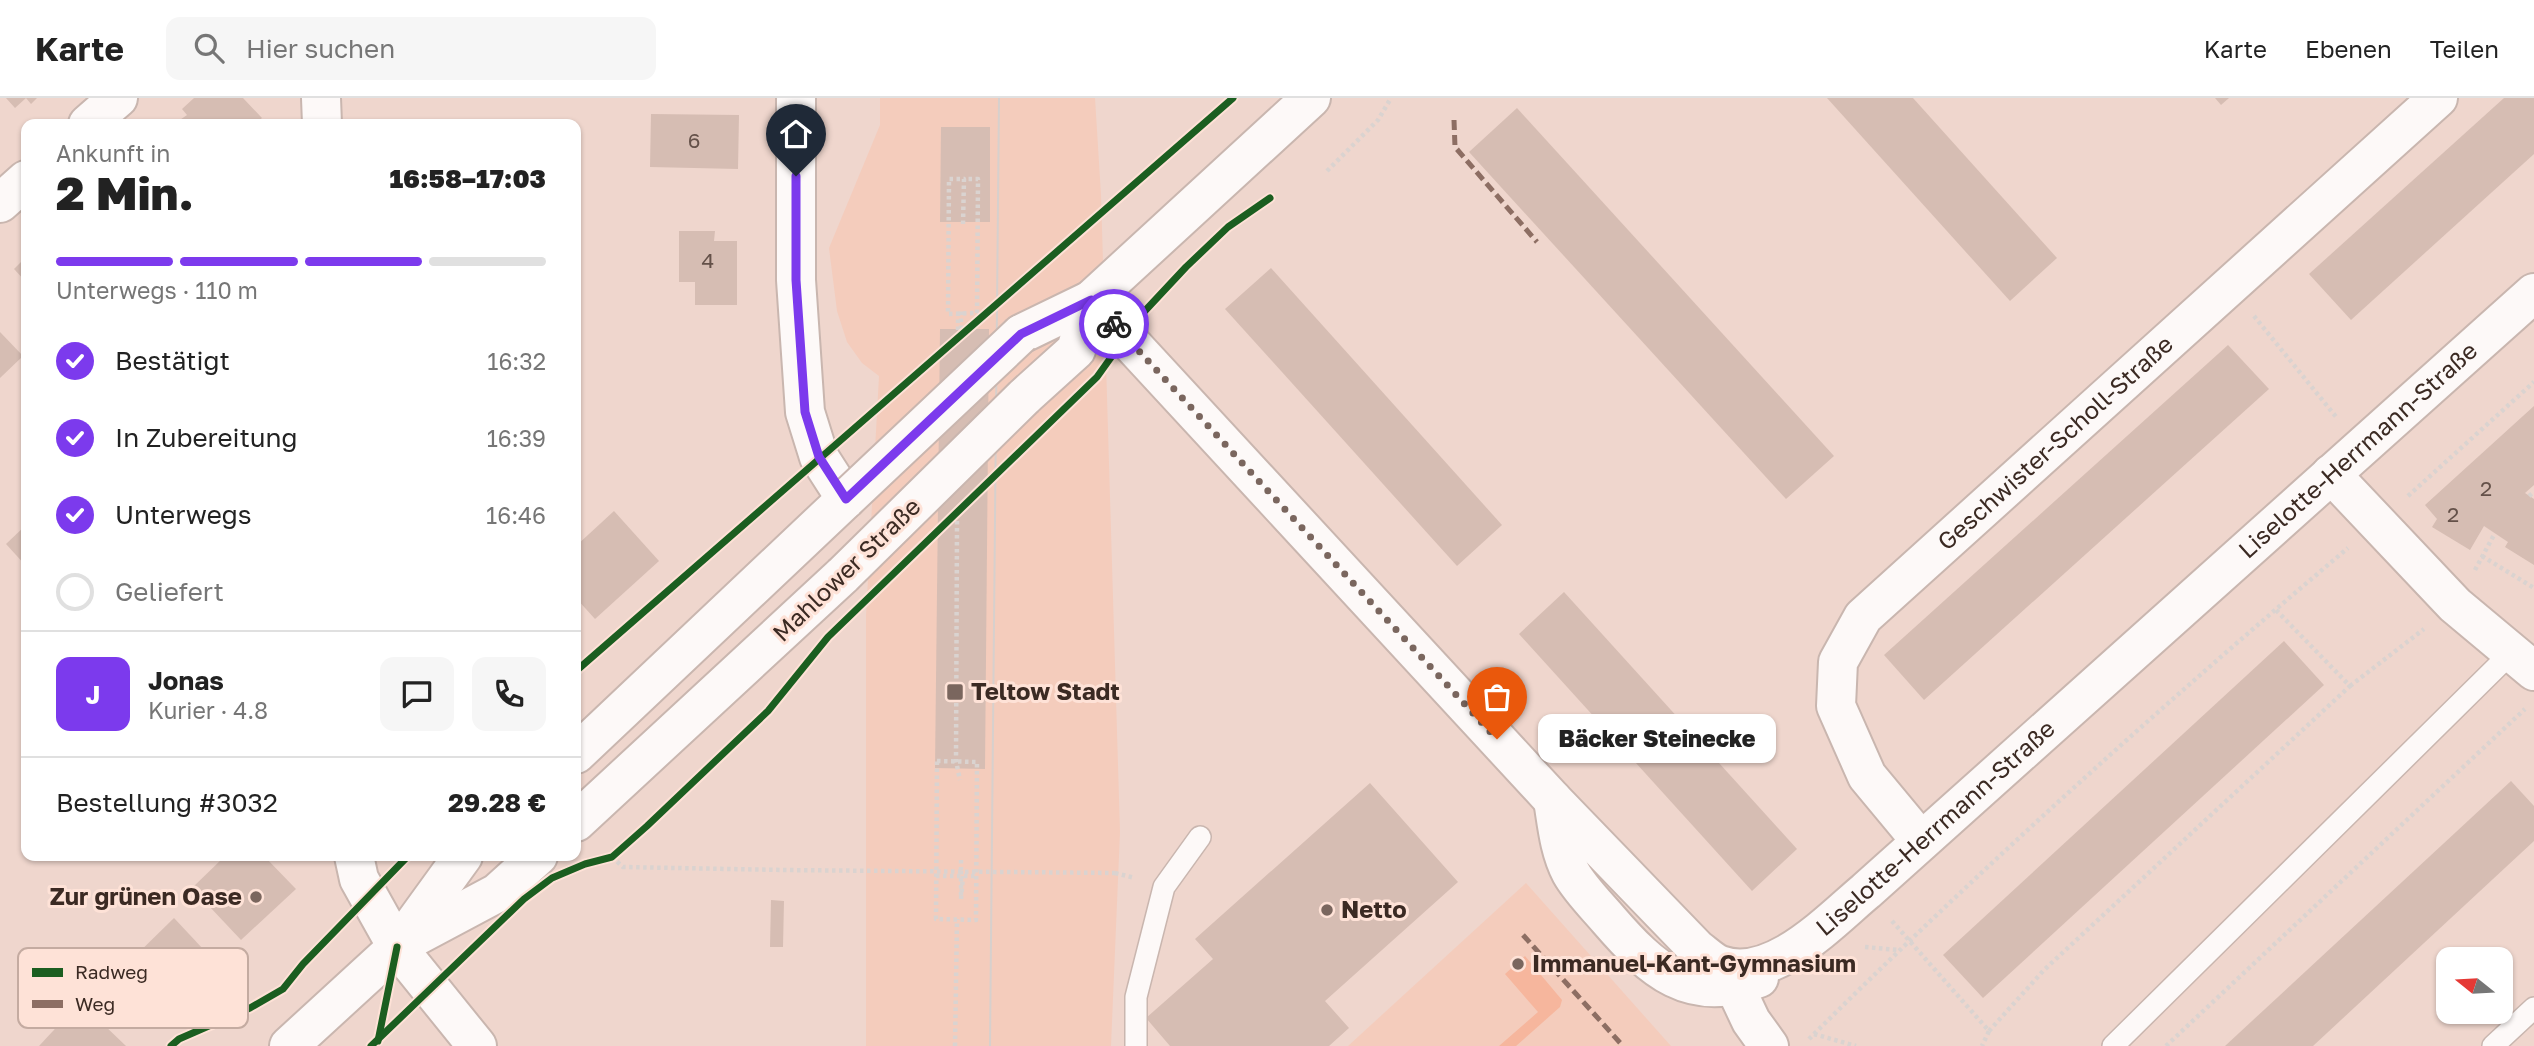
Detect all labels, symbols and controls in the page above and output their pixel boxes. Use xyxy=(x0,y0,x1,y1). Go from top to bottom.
search box xyxy=(166,17,656,80)
text: Karte xyxy=(35,29,124,68)
icon: search xyxy=(190,29,228,67)
text: Hier suchen xyxy=(246,33,395,64)
text: Karte xyxy=(2204,34,2267,63)
text: Ebenen xyxy=(2305,34,2392,63)
text: Teilen xyxy=(2430,34,2499,63)
pin xyxy=(766,104,826,176)
icon: home xyxy=(777,115,815,153)
house number: 6 xyxy=(688,127,700,153)
text: Ankunft in xyxy=(56,139,171,167)
text: 16:58–17:03 xyxy=(389,163,546,194)
text: 2 Min. xyxy=(56,165,194,220)
house number: 4 xyxy=(702,247,714,273)
text: Unterwegs · 110 m xyxy=(56,276,258,304)
courier xyxy=(1079,289,1149,359)
icon: bike xyxy=(1095,305,1133,343)
street label: Geschwister-Scholl-Straße xyxy=(1931,329,2178,556)
street label: Liselotte-Herrmann-Straße xyxy=(2232,335,2482,563)
icon: check xyxy=(56,342,94,380)
text: Bestätigt xyxy=(115,345,230,376)
text: 16:32 xyxy=(487,347,546,375)
icon: check xyxy=(56,419,94,457)
text: In Zubereitung xyxy=(115,422,298,453)
text: 16:39 xyxy=(487,424,546,452)
house number: 2 xyxy=(2480,475,2492,501)
street label: Mahlower Straße xyxy=(766,491,926,647)
icon: check xyxy=(56,496,94,534)
text: Unterwegs xyxy=(115,499,252,530)
text: 16:46 xyxy=(486,501,546,529)
house number: 2 xyxy=(2447,501,2459,527)
text: Geliefert xyxy=(115,576,224,607)
button: chat xyxy=(380,657,454,731)
button: phone xyxy=(472,657,546,731)
text: Jonas xyxy=(148,665,224,696)
pin xyxy=(1467,667,1527,739)
place label: Teltow Stadt xyxy=(971,676,1120,705)
icon: bag xyxy=(1478,678,1516,716)
text: J xyxy=(86,679,100,710)
marker: Teltow Stadt xyxy=(945,682,965,702)
text: Kurier · 4.8 xyxy=(148,696,268,724)
street label: Liselotte-Herrmann-Straße xyxy=(1809,713,2060,941)
callout: Bäcker Steinecke xyxy=(1539,714,1777,764)
text: Bäcker Steinecke xyxy=(1559,724,1755,752)
text: Bestellung #3032 xyxy=(56,787,278,818)
text: 29.28 € xyxy=(448,787,546,818)
place label: Zur grünen Oase xyxy=(50,881,242,910)
marker: Zur grünen Oase xyxy=(248,889,264,905)
place label: Netto xyxy=(1341,894,1407,923)
marker: Netto xyxy=(1319,902,1335,918)
north arrow xyxy=(2436,947,2513,1024)
map controls xyxy=(2436,947,2513,1024)
legend xyxy=(18,948,248,1028)
place label: Immanuel-Kant-Gymnasium xyxy=(1532,948,1856,977)
marker: Immanuel-Kant-Gymnasium xyxy=(1510,956,1526,972)
text: Radweg xyxy=(75,960,148,983)
text: Weg xyxy=(75,992,115,1015)

